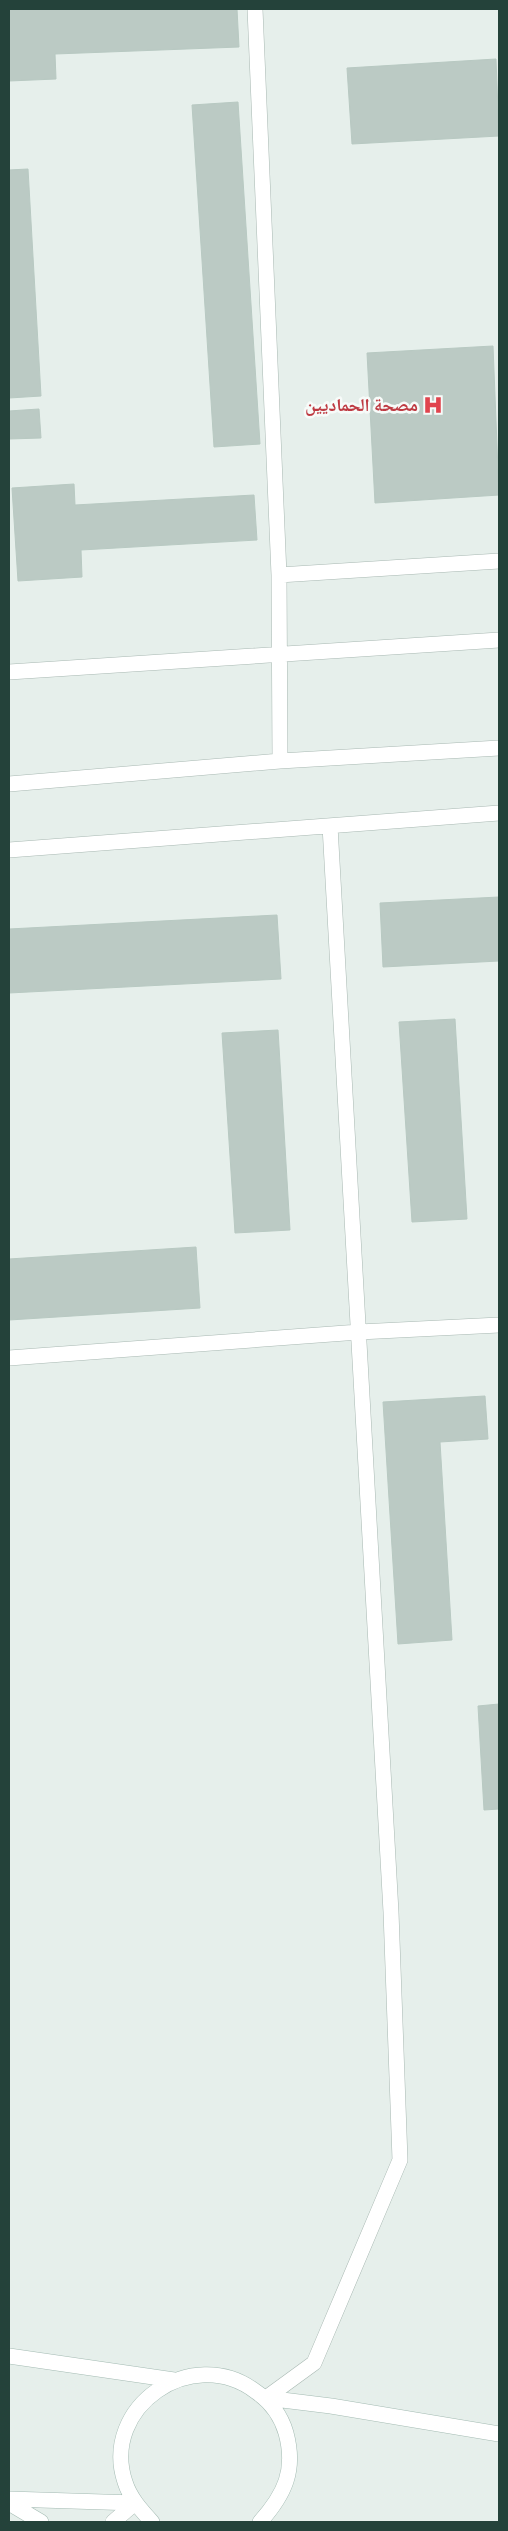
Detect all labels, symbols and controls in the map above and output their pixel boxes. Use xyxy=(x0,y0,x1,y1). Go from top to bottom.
place label: مصحة الحماديين xyxy=(305,394,418,416)
hospital icon: مصحة الحماديين xyxy=(422,394,444,416)

